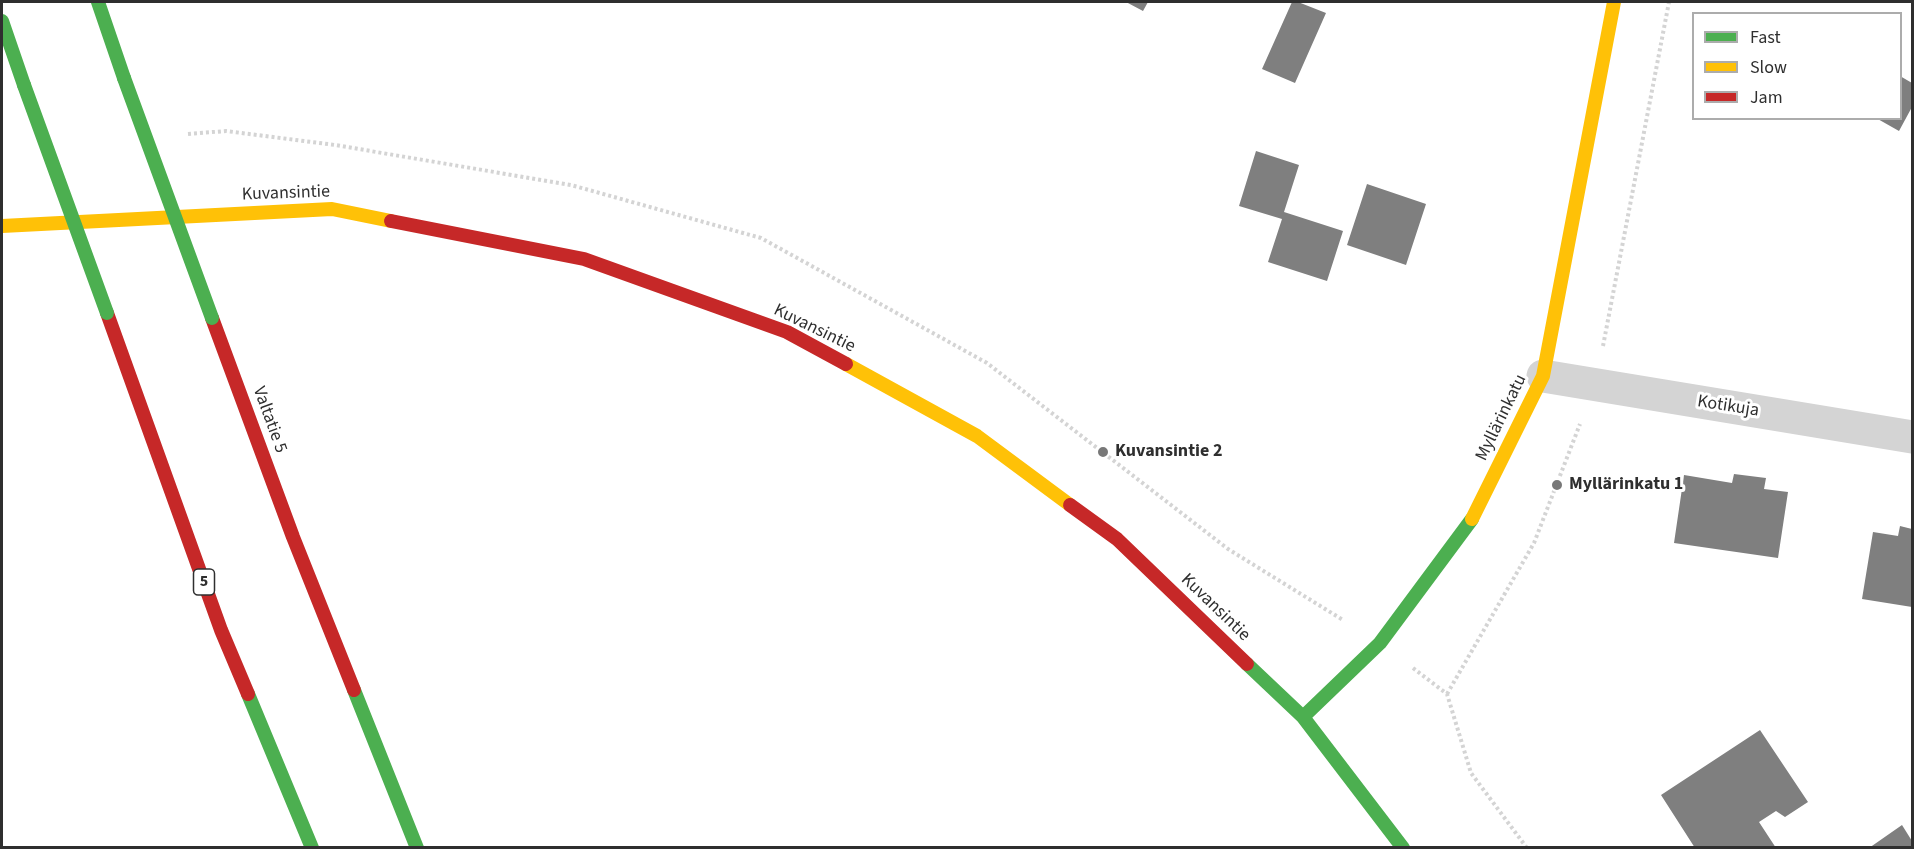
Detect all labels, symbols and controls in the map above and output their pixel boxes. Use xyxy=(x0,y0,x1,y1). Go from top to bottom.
legend xyxy=(1692,12,1902,120)
text: Fast xyxy=(1750,25,1781,50)
text: Slow xyxy=(1750,55,1787,80)
text: Jam xyxy=(1750,85,1783,110)
street label: Kuvansintie xyxy=(242,182,330,206)
street label: Kuvansintie xyxy=(770,300,858,358)
street label: Myllärinkatu xyxy=(1472,371,1532,465)
street label: Valtatie 5 xyxy=(247,384,291,456)
street label: Kotikuja xyxy=(1696,391,1760,423)
place label: Kuvansintie 2 xyxy=(1115,441,1222,463)
marker: Kuvansintie 2 xyxy=(1096,445,1110,459)
place label: Myllärinkatu 1 xyxy=(1569,474,1683,496)
marker: Myllärinkatu 1 xyxy=(1550,478,1564,492)
road number: 5 xyxy=(194,569,214,595)
street label: Kuvansintie xyxy=(1176,570,1254,646)

